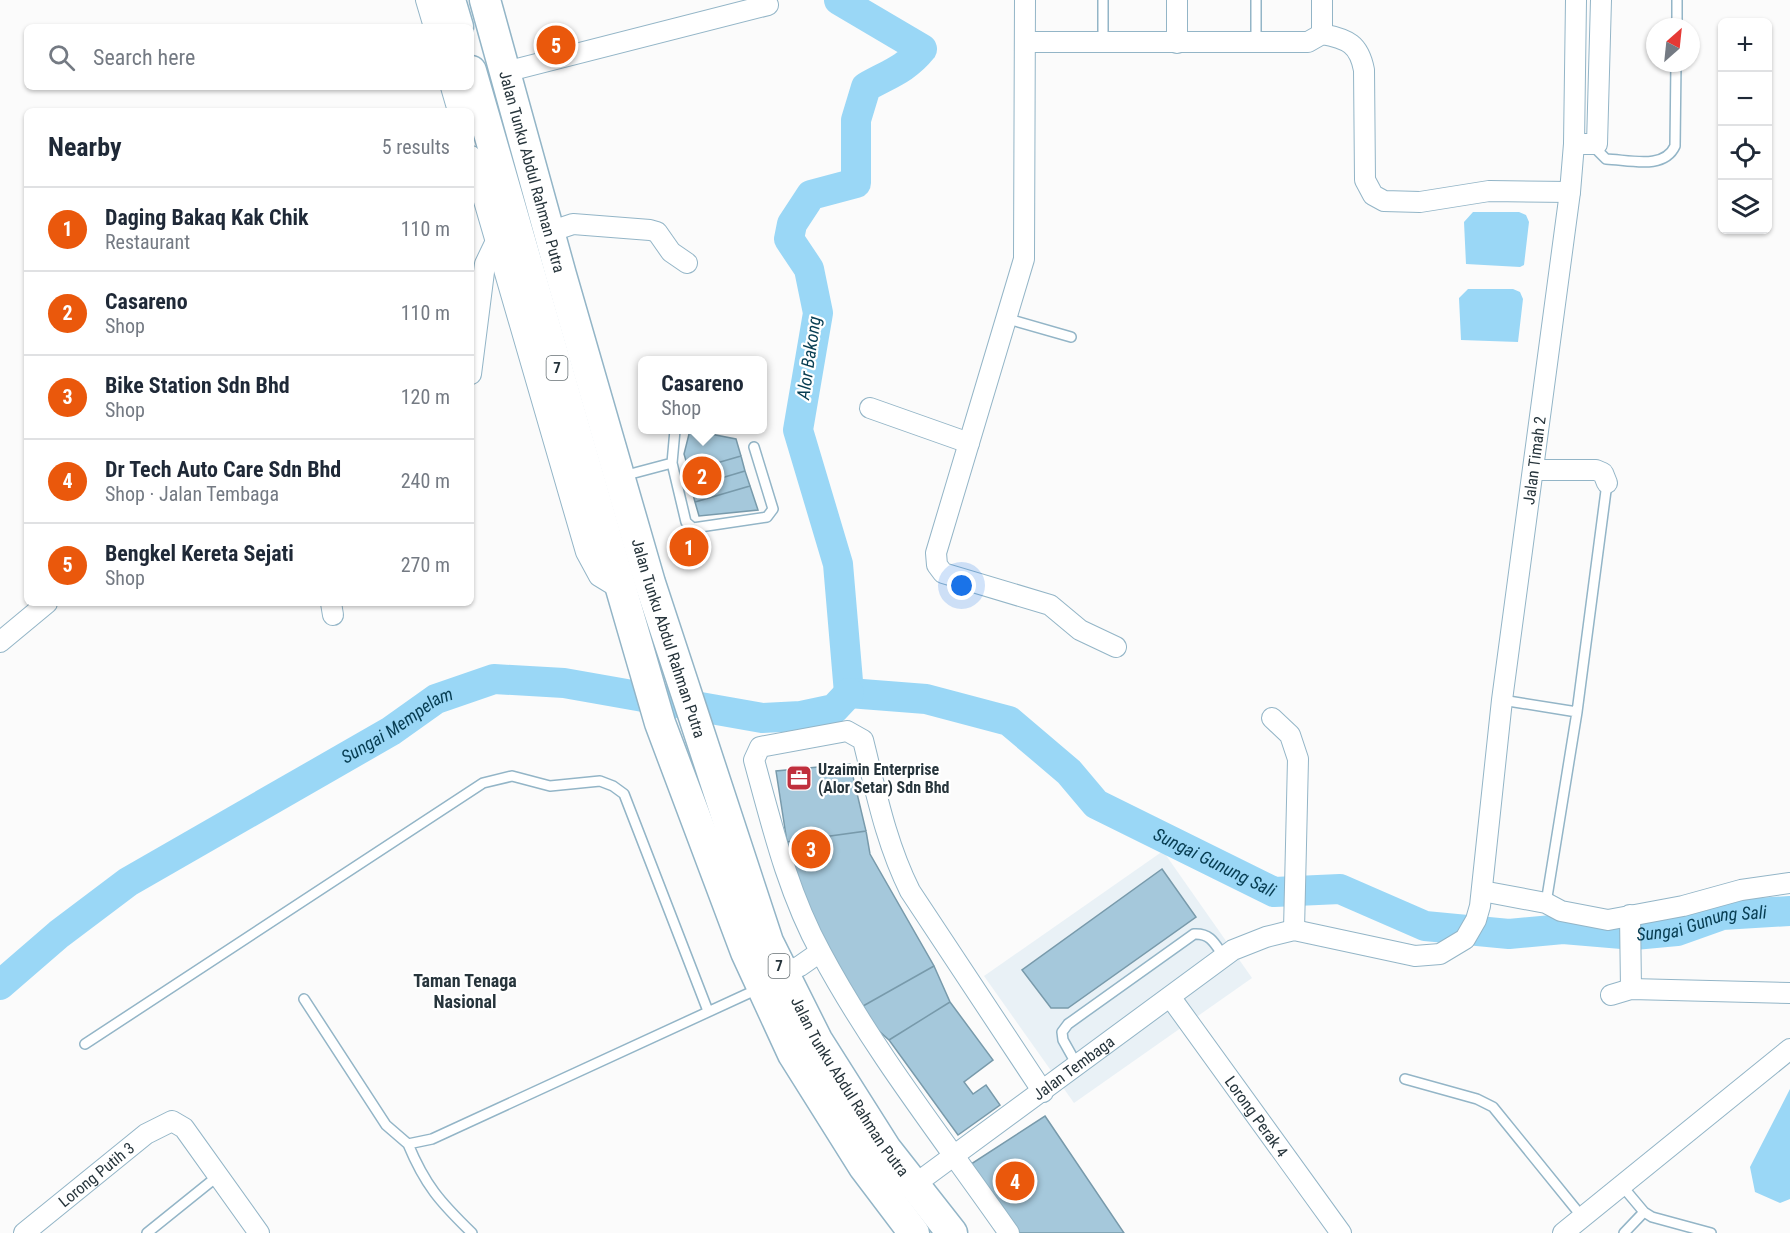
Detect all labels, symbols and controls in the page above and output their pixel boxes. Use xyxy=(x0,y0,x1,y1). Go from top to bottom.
north arrow xyxy=(1646,18,1700,72)
map controls xyxy=(1718,18,1772,234)
button: + xyxy=(1718,18,1772,72)
pin: 5 xyxy=(536,22,576,68)
search box xyxy=(24,24,474,90)
icon: search xyxy=(45,41,78,74)
text: Search here xyxy=(93,45,195,70)
street label: Jalan Tunku Abdul Rahman Putra xyxy=(495,69,569,275)
button: − xyxy=(1718,72,1772,126)
button: locate xyxy=(1718,126,1772,180)
text: Nearby xyxy=(48,132,122,162)
text: 5 results xyxy=(382,135,450,159)
button: layers xyxy=(1718,180,1772,234)
text: Daging Bakaq Kak Chik xyxy=(105,205,309,230)
text: 1 xyxy=(62,217,73,241)
text: 110 m xyxy=(401,217,450,241)
text: Restaurant xyxy=(105,230,190,254)
text: Casareno xyxy=(105,289,188,314)
text: 2 xyxy=(62,301,73,325)
text: 110 m xyxy=(401,301,450,325)
text: Shop xyxy=(105,314,145,338)
water label: Alor Bakong xyxy=(792,315,825,402)
road number: 7 xyxy=(546,356,568,380)
popup xyxy=(638,356,767,434)
text: Casareno xyxy=(661,371,744,396)
text: Bike Station Sdn Bhd xyxy=(105,373,290,398)
text: 3 xyxy=(62,385,73,409)
text: 120 m xyxy=(401,385,450,409)
text: Shop xyxy=(661,396,701,420)
text: Shop xyxy=(105,398,145,422)
street label: Jalan Timah 2 xyxy=(1519,415,1550,506)
pin: 2 xyxy=(682,454,722,498)
text: Dr Tech Auto Care Sdn Bhd xyxy=(105,457,341,482)
text: 4 xyxy=(62,469,73,493)
text: 240 m xyxy=(401,469,450,493)
text: Shop · Jalan Tembaga xyxy=(105,482,279,506)
pin: 1 xyxy=(670,524,708,570)
street label: Jalan Tunku Abdul Rahman Putra xyxy=(628,536,709,740)
text: Bengkel Kereta Sejati xyxy=(105,541,294,566)
text: 5 xyxy=(62,553,73,577)
text: 270 m xyxy=(401,553,450,577)
text: Shop xyxy=(105,566,145,590)
your location xyxy=(947,571,976,600)
water label: Sungai Mempelam xyxy=(337,683,455,767)
place label: Uzaimin Enterprise (Alor Setar) Sdn Bhd xyxy=(818,760,950,797)
office icon: Uzaimin Enterprise (Alor Setar) Sdn Bhd xyxy=(784,763,814,793)
water label: Sungai Gunung Sali xyxy=(1150,823,1280,902)
pin: 3 xyxy=(792,826,830,872)
water label: Sungai Gunung Sali xyxy=(1635,901,1768,945)
road number: 7 xyxy=(768,954,790,978)
district label: Taman Tenaga Nasional xyxy=(413,970,517,1012)
street label: Jalan Tunku Abdul Rahman Putra xyxy=(787,993,913,1180)
street label: Jalan Tembaga xyxy=(1029,1032,1118,1104)
street label: Lorong Perak 4 xyxy=(1221,1073,1292,1161)
street label: Lorong Putih 3 xyxy=(55,1138,138,1211)
pin: 4 xyxy=(996,1158,1034,1204)

